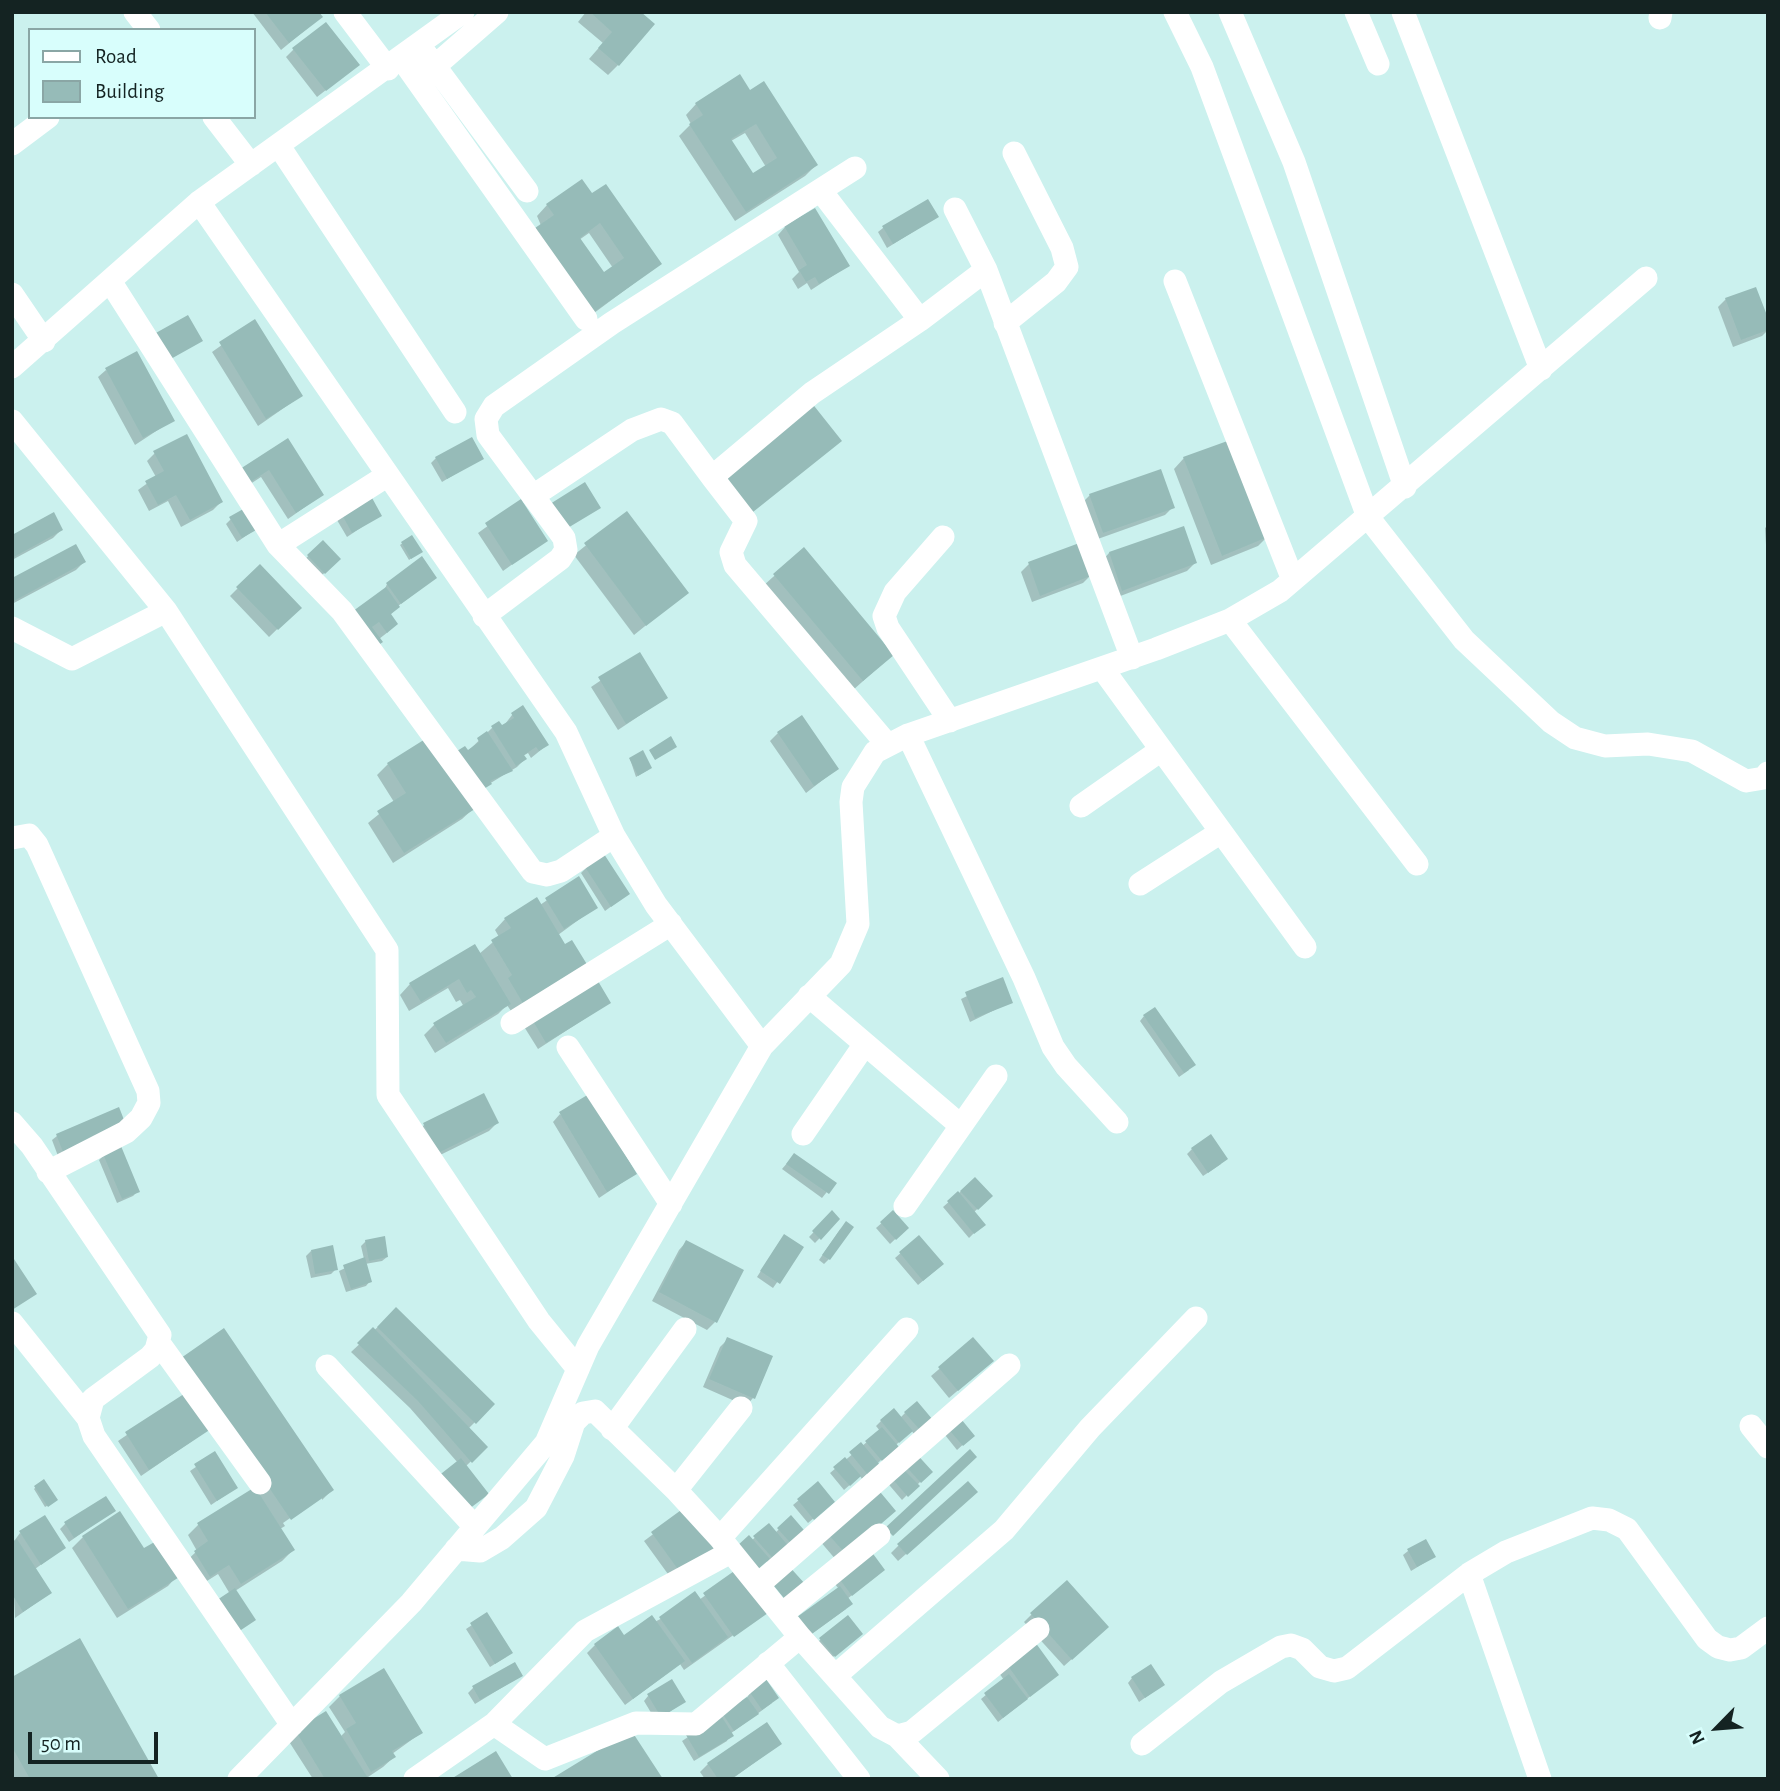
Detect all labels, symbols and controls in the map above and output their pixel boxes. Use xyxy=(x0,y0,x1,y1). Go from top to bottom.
legend xyxy=(28,28,256,119)
text: Road xyxy=(95,46,137,67)
text: Building xyxy=(95,81,164,102)
north arrow xyxy=(1682,1693,1752,1763)
scale bar xyxy=(32,1718,161,1762)
text: N xyxy=(1686,1727,1709,1747)
text: 50 m xyxy=(41,1733,81,1754)

